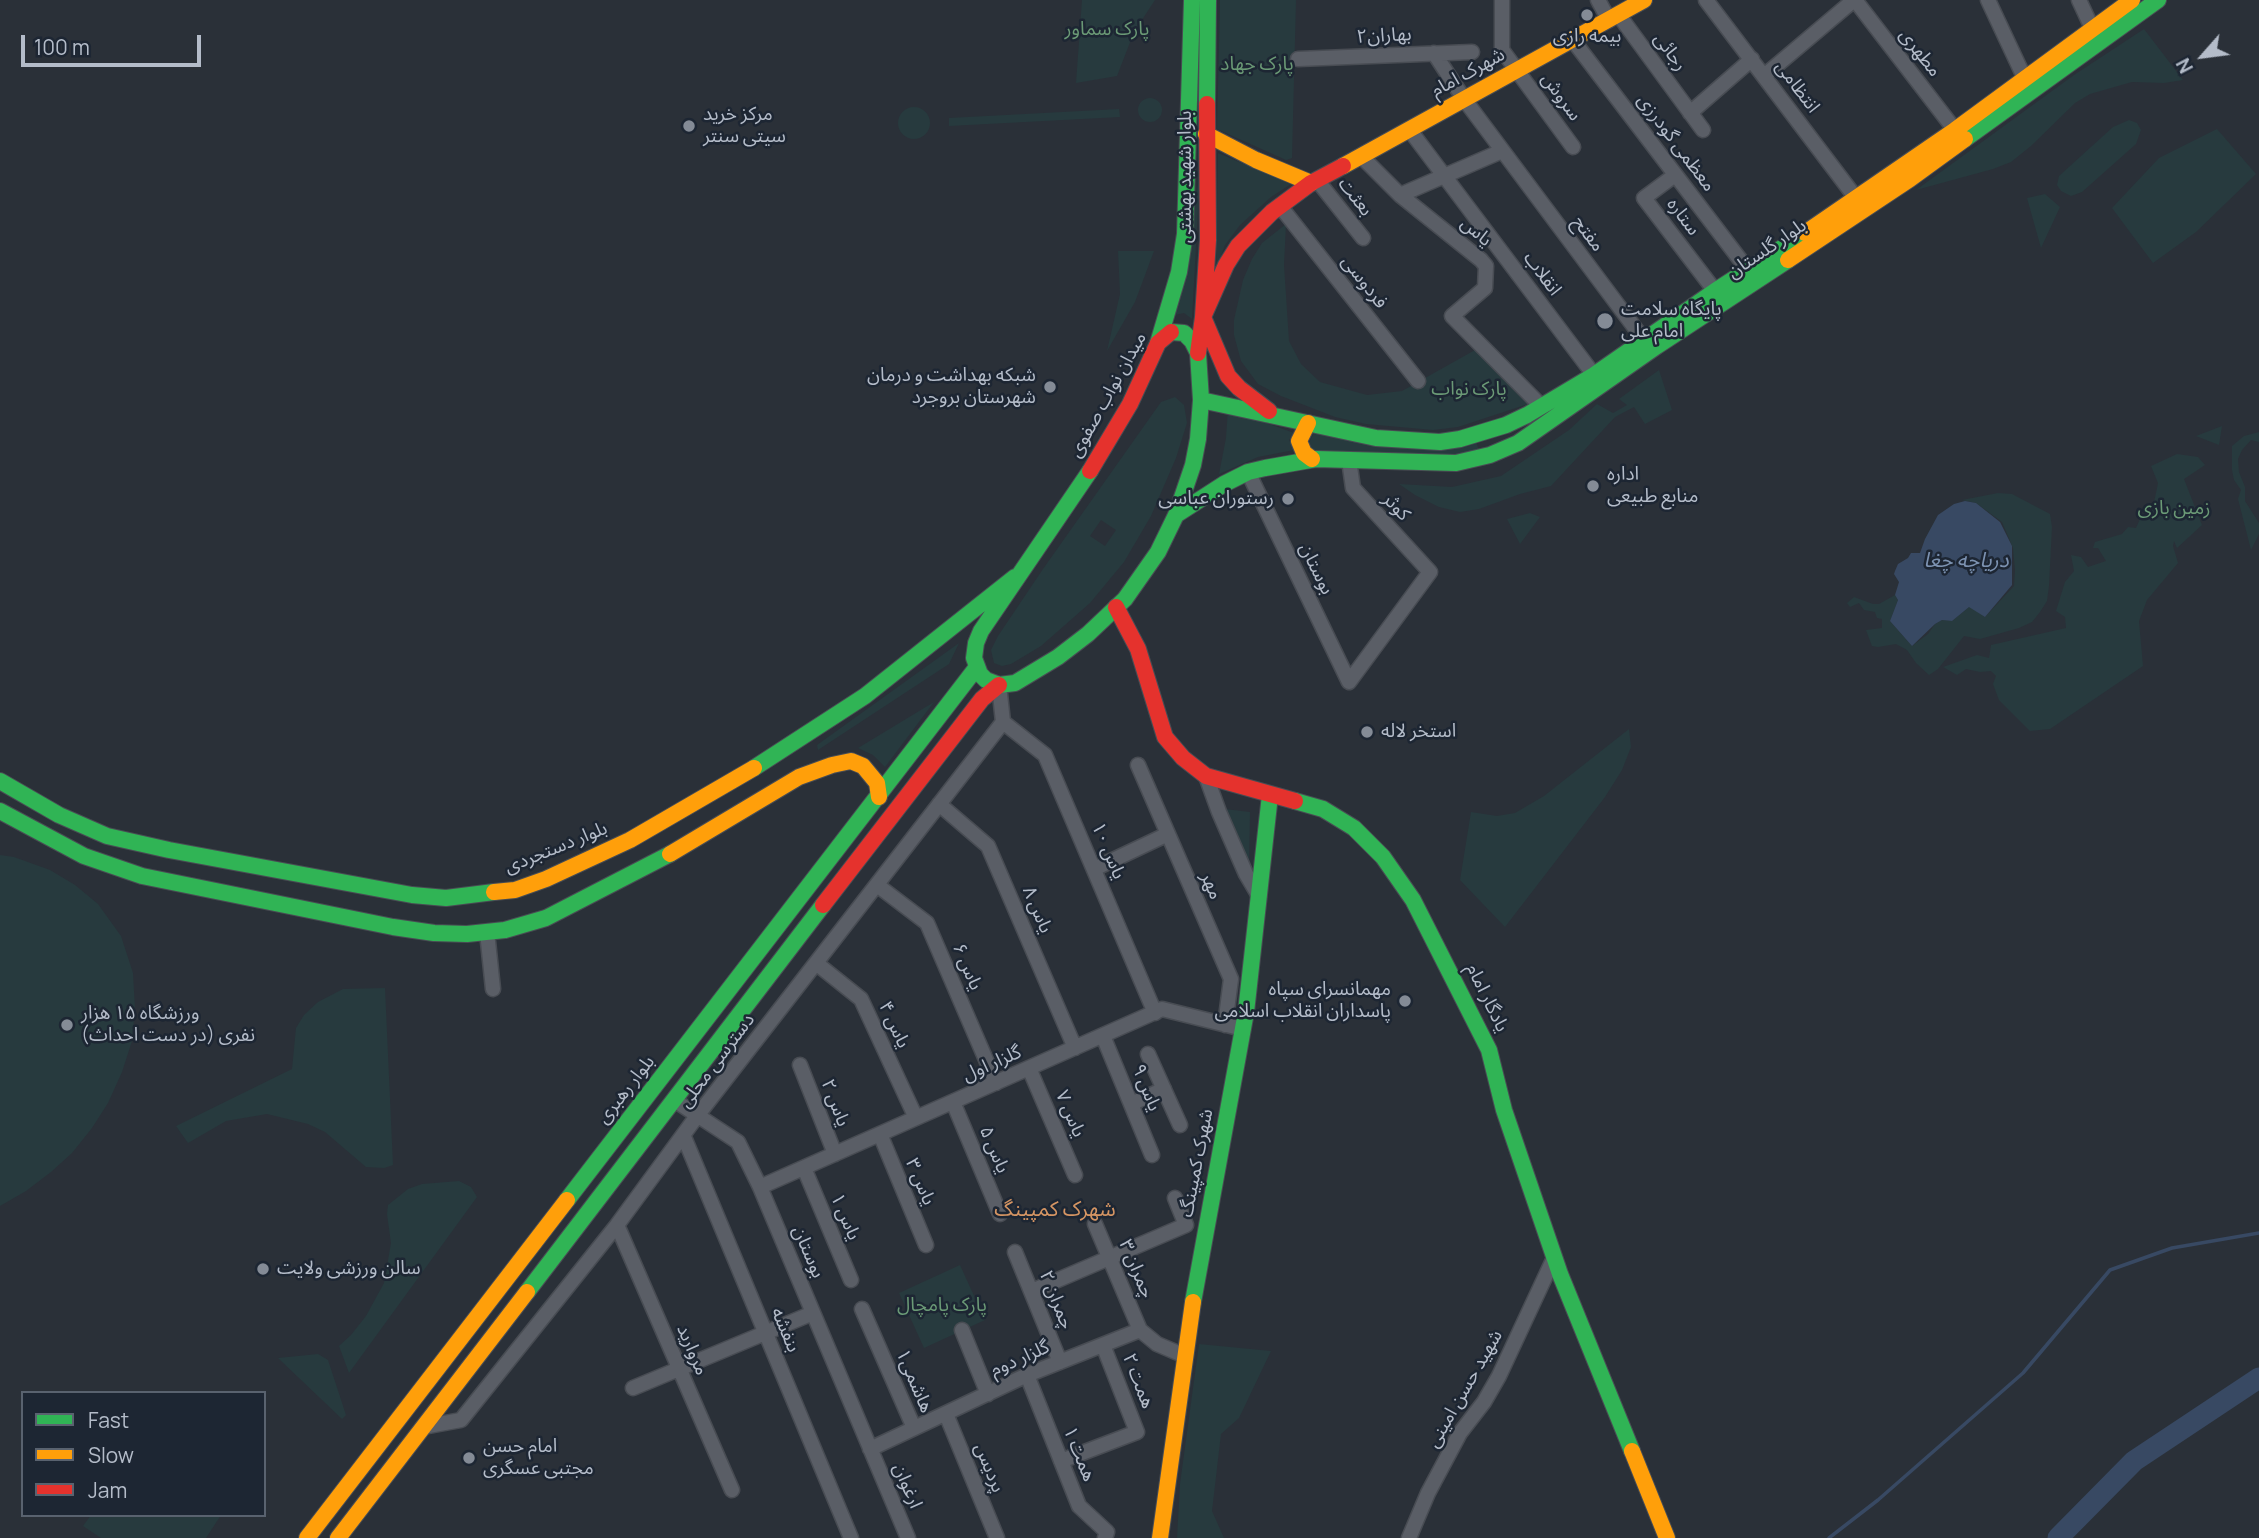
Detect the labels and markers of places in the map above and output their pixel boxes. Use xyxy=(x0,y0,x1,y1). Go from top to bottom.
marker: بیمه رازی xyxy=(1579,7,1595,23)
place label: بیمه رازی xyxy=(1553,26,1621,48)
place label: مرکز خرید سیتی سنتر xyxy=(703,104,786,148)
marker: مرکز خرید سیتی سنتر xyxy=(681,118,697,134)
place label: پایگاه سلامت امام علی xyxy=(1621,299,1722,343)
marker: پایگاه سلامت امام علی xyxy=(1595,311,1615,331)
place label: شبکه بهداشت و درمان شهرستان بروجرد xyxy=(867,365,1036,409)
marker: شبکه بهداشت و درمان شهرستان بروجرد xyxy=(1042,379,1058,395)
place label: اداره منابع طبیعی xyxy=(1607,464,1698,508)
marker: اداره منابع طبیعی xyxy=(1585,478,1601,494)
place label: رستوران عباسی xyxy=(1158,488,1274,510)
marker: رستوران عباسی xyxy=(1280,491,1296,507)
place label: استخر لاله xyxy=(1381,721,1456,743)
marker: استخر لاله xyxy=(1359,724,1375,740)
place label: مهمانسرای سپاه پاسداران انقلاب اسلامی xyxy=(1215,979,1391,1023)
marker: مهمانسرای سپاه پاسداران انقلاب اسلامی xyxy=(1397,993,1413,1009)
place label: ورزشگاه ۱۵ هزار نفری (در دست احداث) xyxy=(81,1003,255,1047)
marker: ورزشگاه ۱۵ هزار نفری (در دست احداث) xyxy=(59,1017,75,1033)
place label: سالن ورزشی ولایت xyxy=(277,1258,421,1280)
marker: سالن ورزشی ولایت xyxy=(255,1261,271,1277)
place label: امام حسن مجتبی عسگری xyxy=(483,1436,594,1480)
marker: امام حسن مجتبی عسگری xyxy=(461,1450,477,1466)

